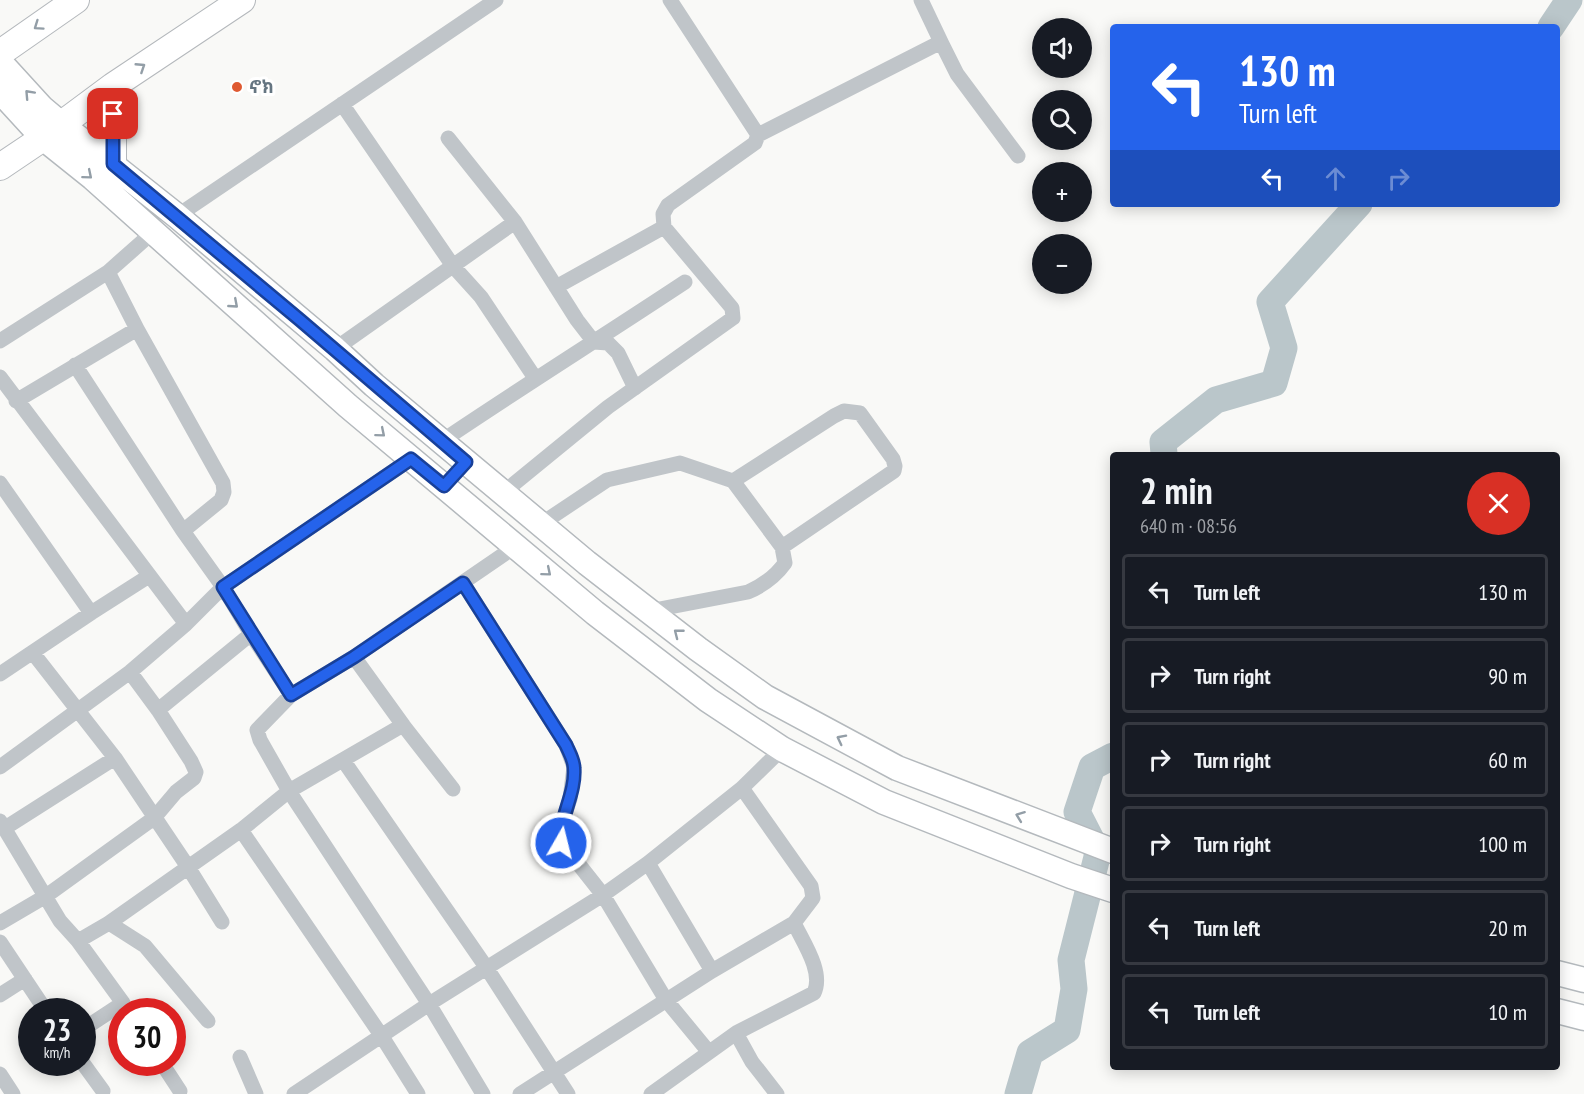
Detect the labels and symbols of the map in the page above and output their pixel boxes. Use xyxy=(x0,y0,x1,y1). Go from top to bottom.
one-way arrow xyxy=(34,19,45,30)
one-way arrow xyxy=(135,63,146,74)
place label: ኖክ xyxy=(249,75,274,98)
marker: ኖክ xyxy=(230,80,244,94)
pin xyxy=(87,88,138,139)
one-way arrow xyxy=(26,91,37,102)
one-way arrow xyxy=(81,168,92,179)
one-way arrow xyxy=(227,297,238,308)
one-way arrow xyxy=(374,426,385,437)
one-way arrow xyxy=(540,564,551,575)
one-way arrow xyxy=(673,630,684,641)
one-way arrow xyxy=(837,735,848,746)
position arrow xyxy=(529,811,593,875)
one-way arrow xyxy=(1015,811,1026,823)
speed limit sign: 30 xyxy=(108,998,186,1076)

